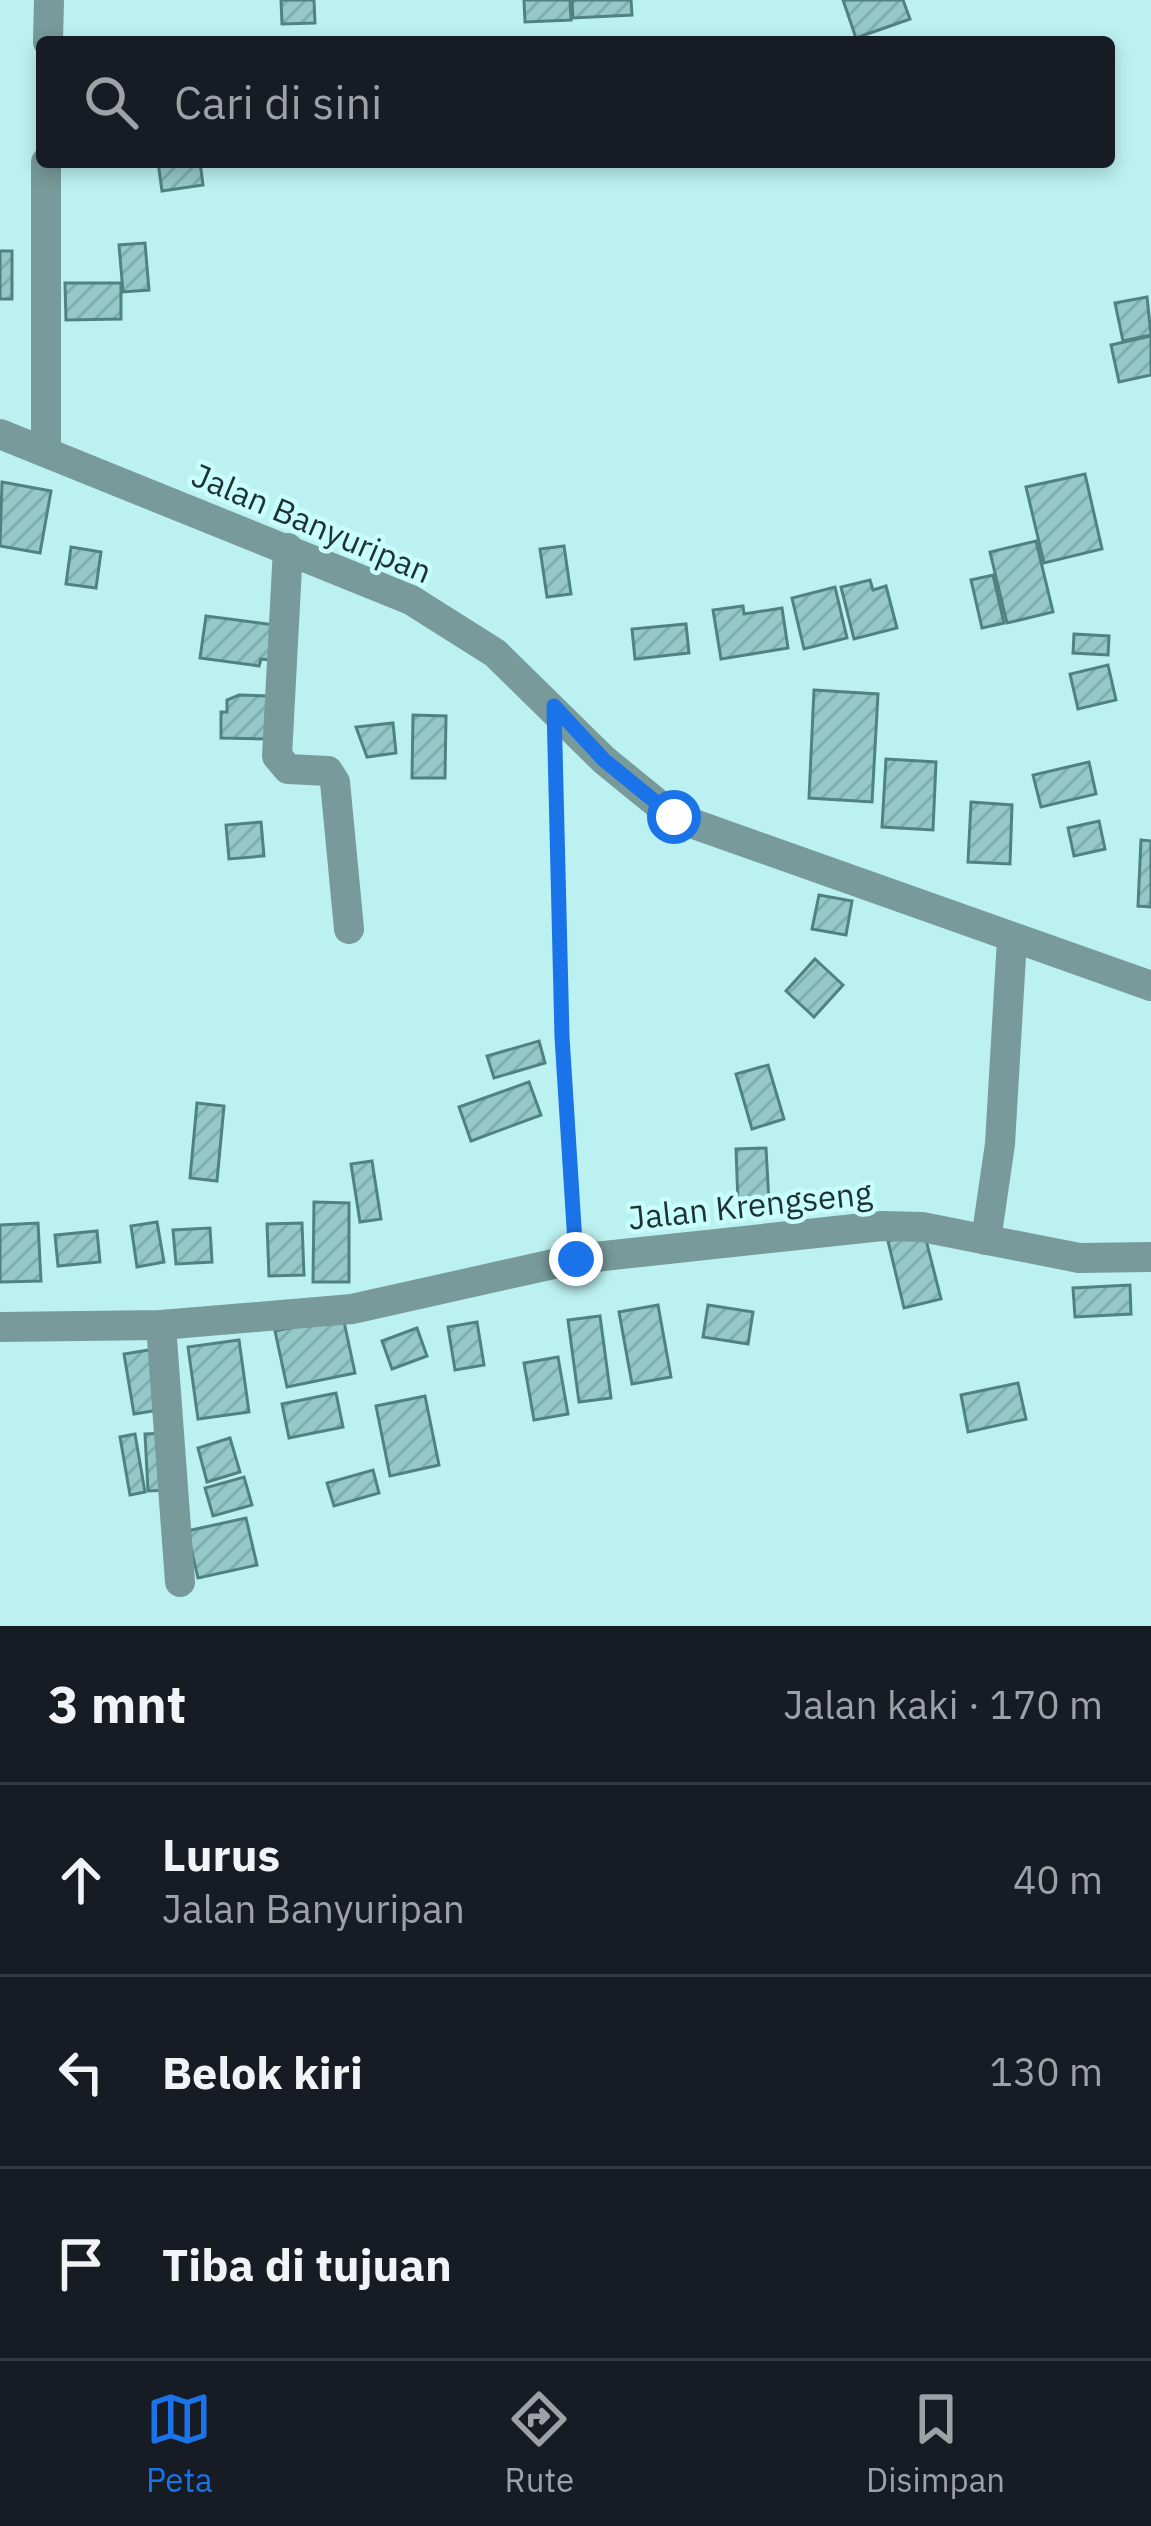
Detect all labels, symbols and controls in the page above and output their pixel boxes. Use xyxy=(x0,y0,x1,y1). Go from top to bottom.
search box xyxy=(36,36,1115,168)
icon: search xyxy=(78,69,144,135)
text: Cari di sini xyxy=(174,73,382,131)
street label: Jalan Banyuripan xyxy=(186,453,439,592)
route start xyxy=(647,790,701,844)
street label: Jalan Krengseng xyxy=(626,1170,874,1239)
route end xyxy=(549,1232,603,1286)
text: 3 mnt xyxy=(48,1671,186,1737)
text: Jalan kaki · 170 m xyxy=(783,1679,1103,1730)
text: Lurus xyxy=(162,1825,280,1883)
icon: ahead xyxy=(48,1847,114,1913)
text: 40 m xyxy=(1013,1854,1103,1905)
text: Jalan Banyuripan xyxy=(162,1883,465,1934)
icon: left xyxy=(48,2039,114,2105)
text: Belok kiri xyxy=(162,2043,363,2101)
text: 130 m xyxy=(990,2046,1103,2097)
icon: arrive xyxy=(48,2231,114,2297)
text: Tiba di tujuan xyxy=(162,2235,452,2293)
tab: Peta xyxy=(146,2386,213,2501)
tab: Rute xyxy=(505,2386,574,2501)
tab: Disimpan xyxy=(866,2386,1005,2501)

